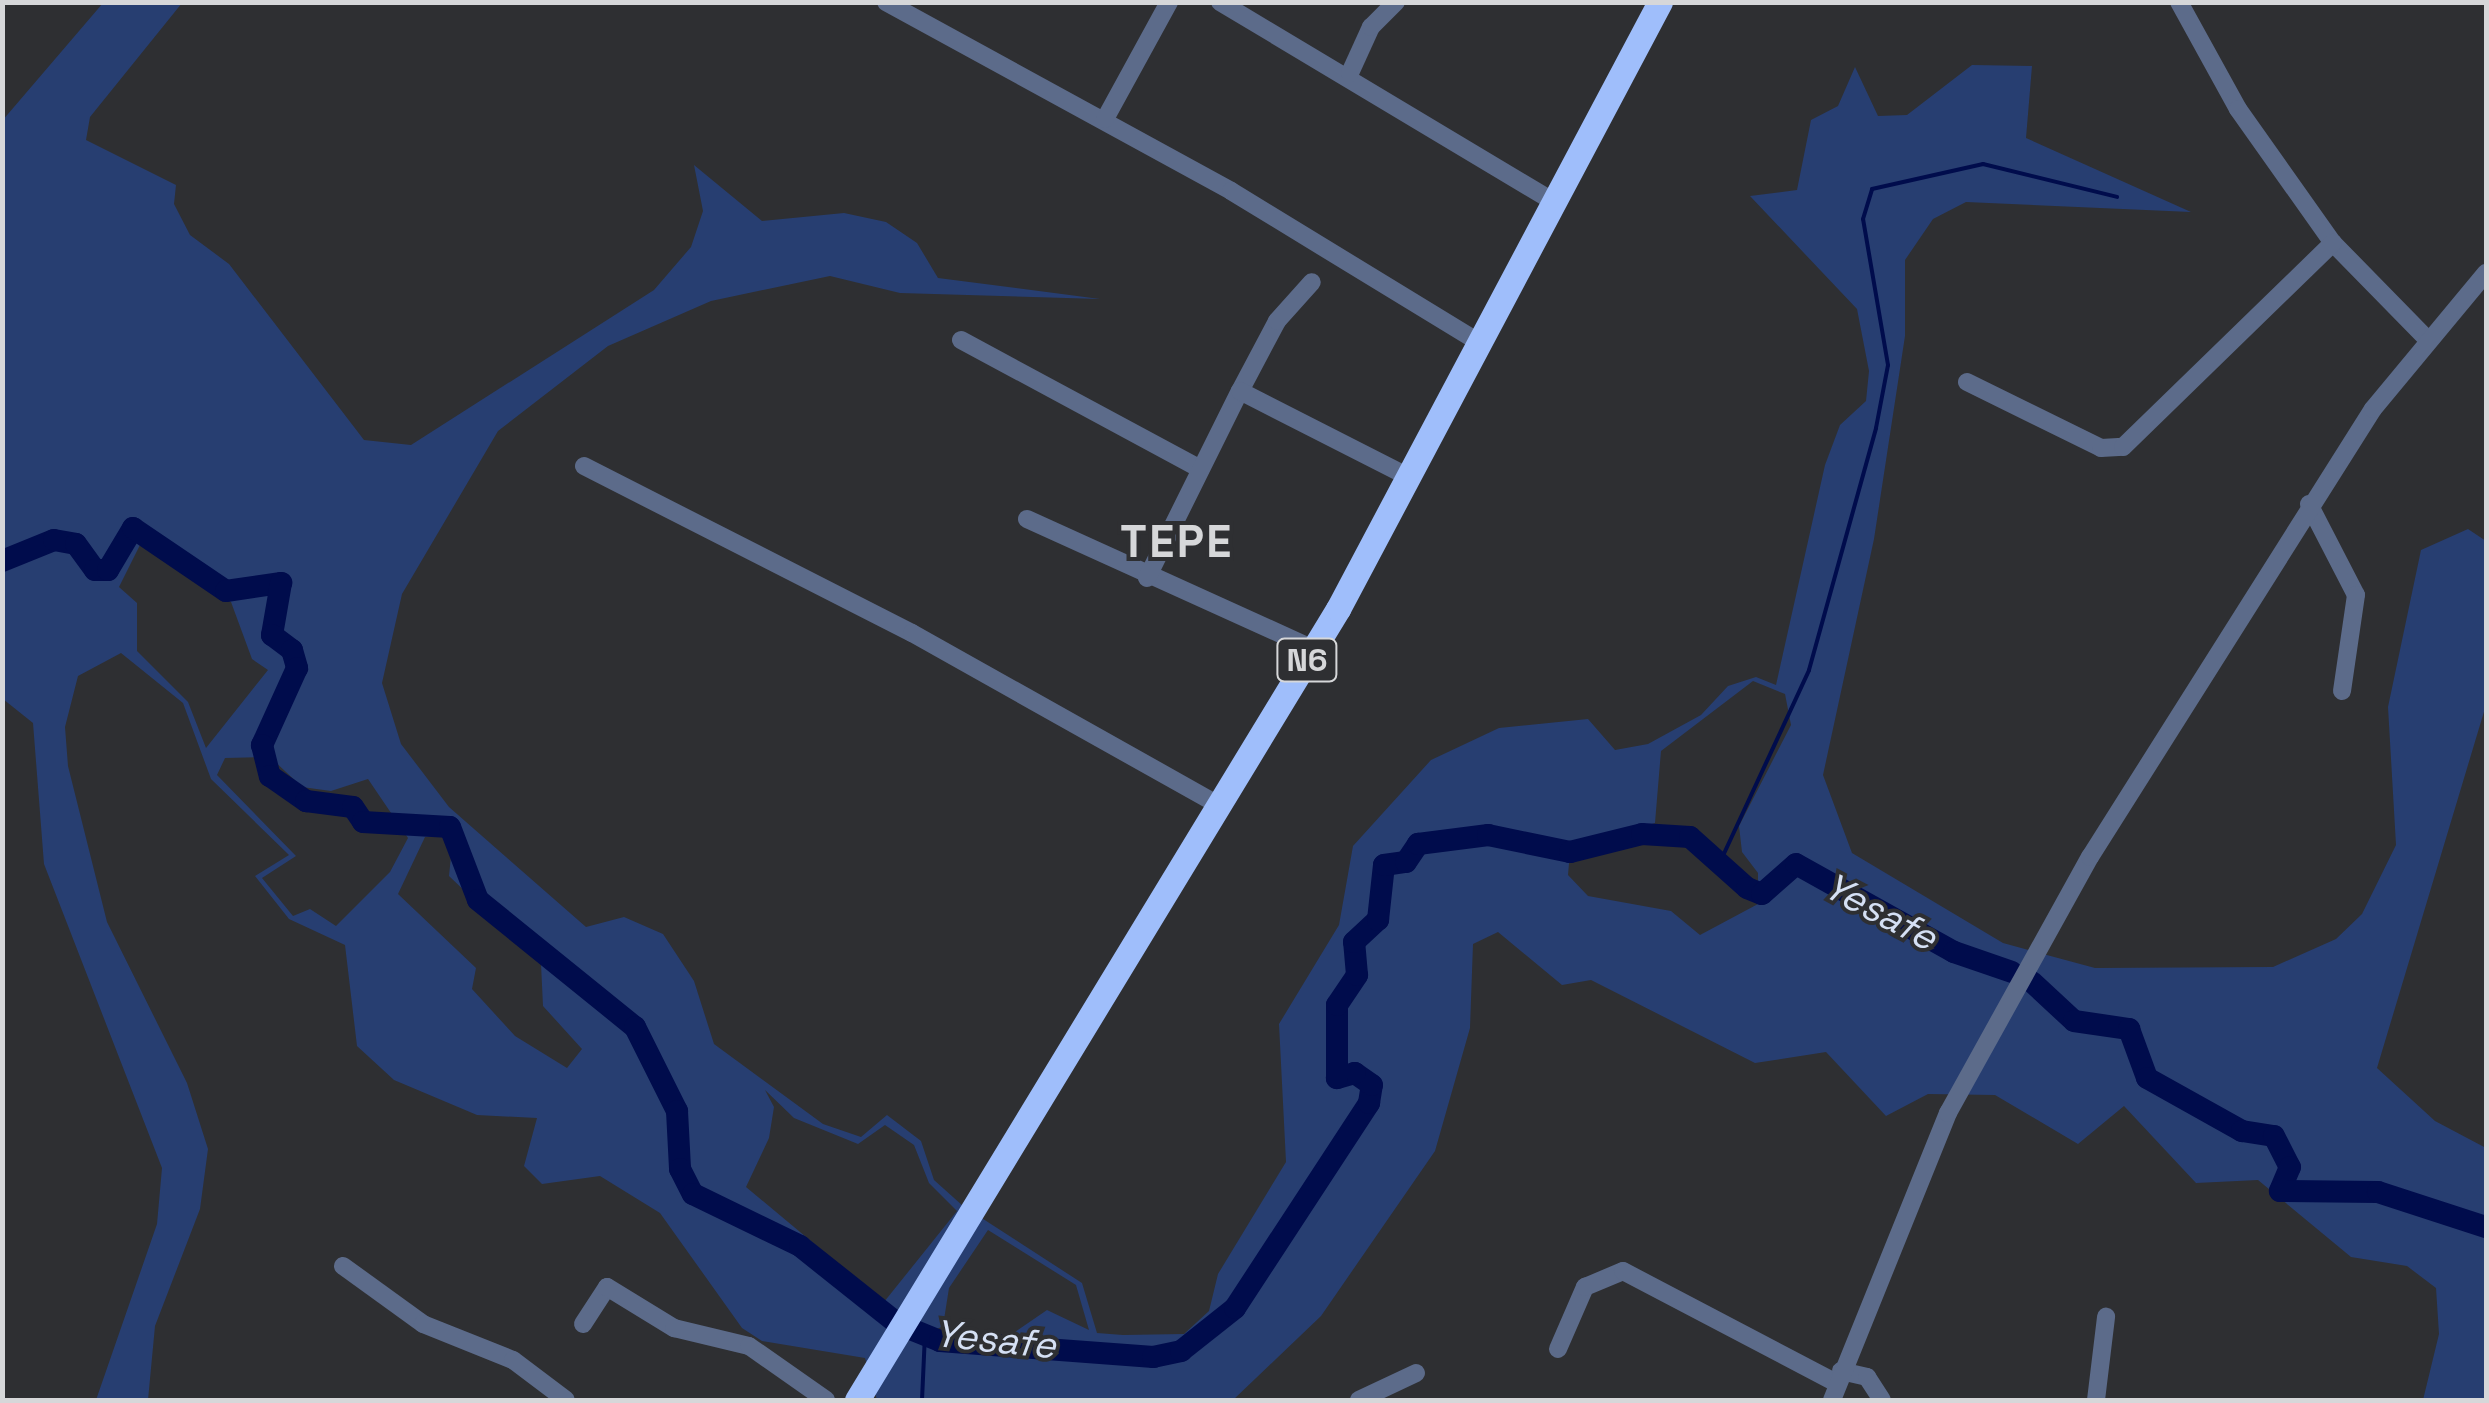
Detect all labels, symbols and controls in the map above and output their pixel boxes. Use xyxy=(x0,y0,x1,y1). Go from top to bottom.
district label: TEPE xyxy=(1120,515,1234,569)
road number: N6 xyxy=(1274,633,1340,687)
water label: Yesafe xyxy=(1816,863,1944,961)
water label: Yesafe xyxy=(932,1311,1058,1369)

